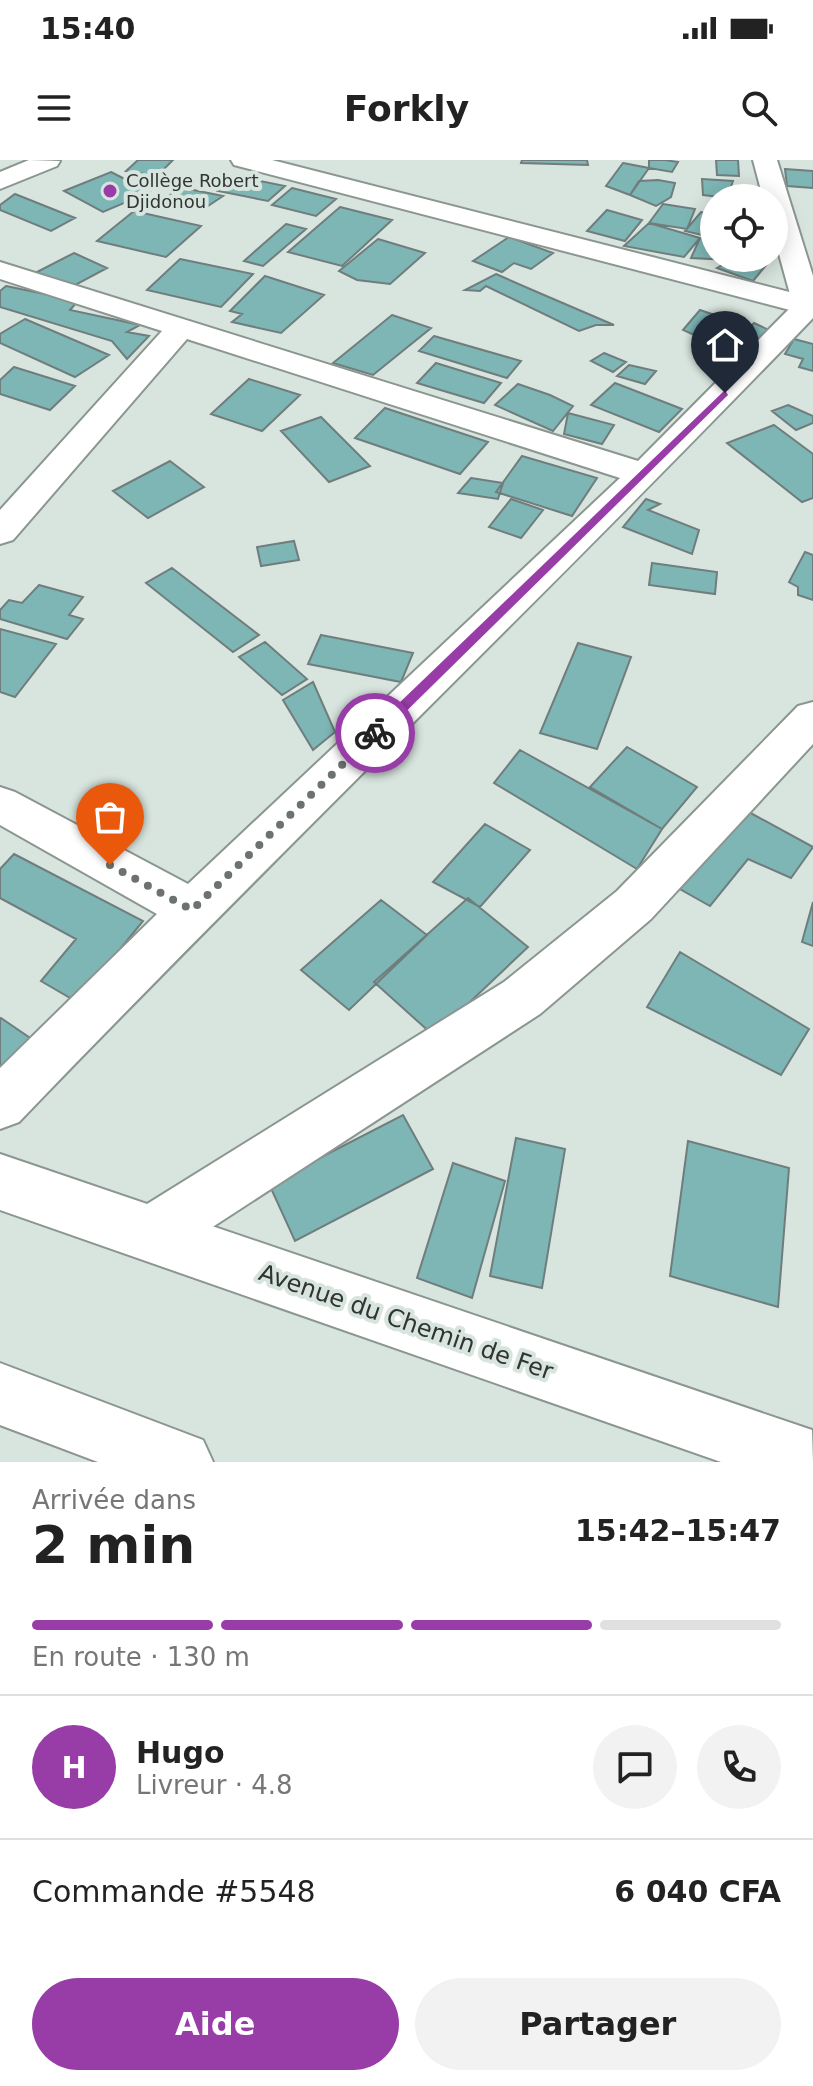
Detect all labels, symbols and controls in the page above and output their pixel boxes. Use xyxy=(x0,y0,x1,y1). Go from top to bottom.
text: 15:40 xyxy=(40,11,136,46)
icon: menu xyxy=(32,86,76,130)
icon: search xyxy=(737,86,781,130)
text: Forkly xyxy=(344,88,469,129)
place label: Collège Robert Djidonou xyxy=(126,170,259,212)
marker: Collège Robert Djidonou xyxy=(101,182,119,200)
map controls xyxy=(700,184,788,272)
button: locate xyxy=(700,184,788,272)
pin xyxy=(691,311,759,393)
icon: home xyxy=(703,323,747,367)
courier xyxy=(335,693,415,773)
icon: bike xyxy=(353,711,397,755)
pin xyxy=(76,783,144,865)
icon: bag xyxy=(88,795,132,839)
street label: Avenue du Chemin de Fer xyxy=(255,1258,557,1386)
text: Arrivée dans xyxy=(32,1485,196,1515)
text: 15:42–15:47 xyxy=(575,1513,781,1548)
text: 2 min xyxy=(32,1515,195,1575)
text: En route · 130 m xyxy=(32,1642,250,1672)
button: chat xyxy=(593,1725,677,1809)
button: phone xyxy=(697,1725,781,1809)
text: Hugo xyxy=(136,1735,225,1770)
text: H xyxy=(61,1750,87,1785)
text: Livreur · 4.8 xyxy=(136,1770,293,1800)
text: Commande #5548 xyxy=(32,1874,316,1909)
text: 6 040 CFA xyxy=(614,1874,781,1909)
button: Aide xyxy=(32,1978,399,2070)
button: Partager xyxy=(415,1978,781,2070)

